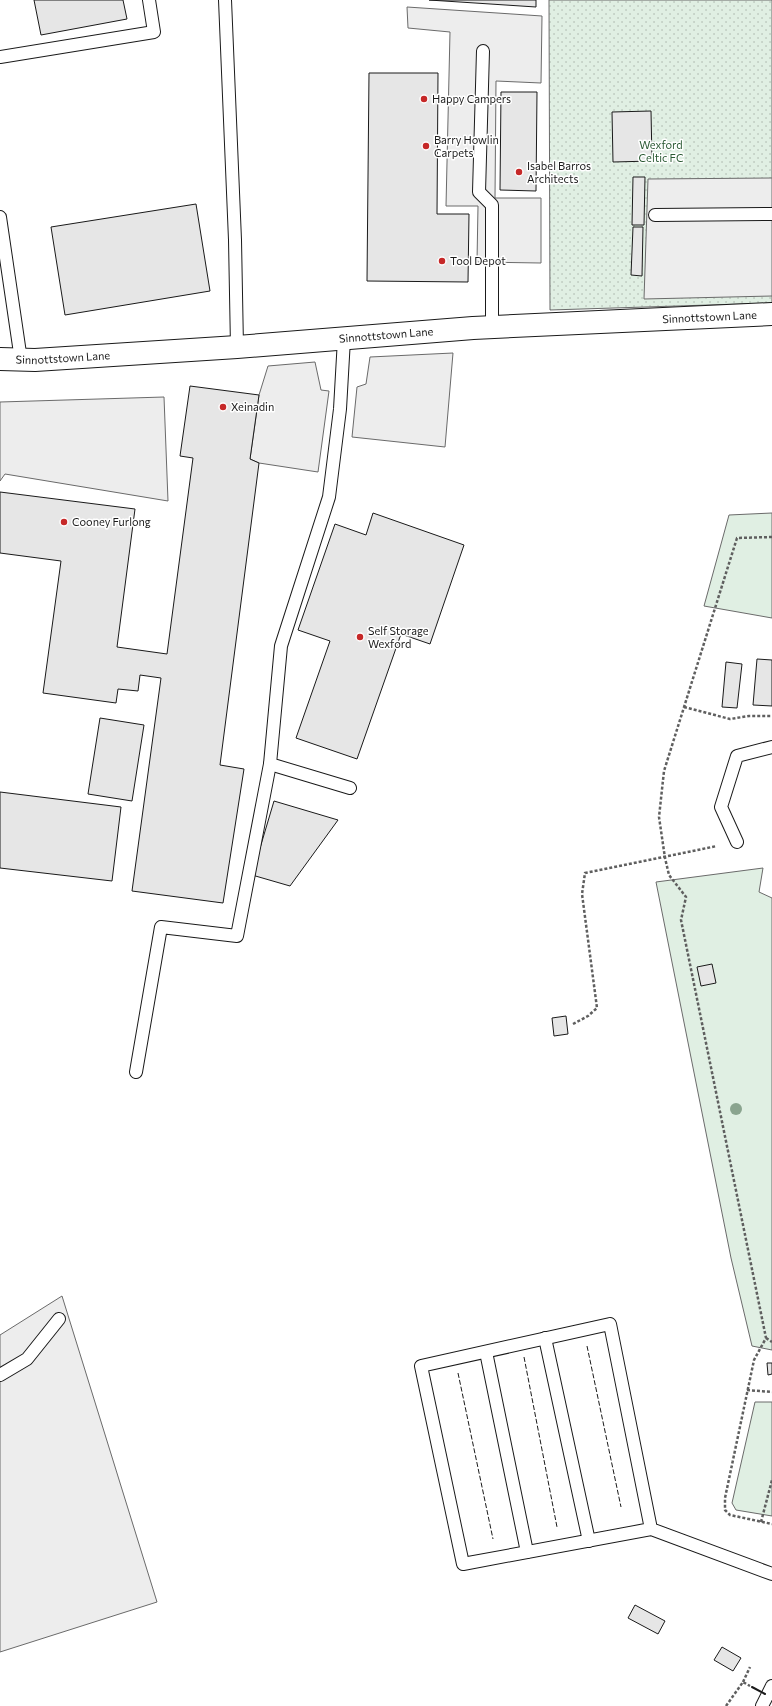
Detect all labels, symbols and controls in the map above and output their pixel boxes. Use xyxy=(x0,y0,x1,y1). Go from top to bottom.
place label: Happy Campers xyxy=(432,92,511,105)
marker: Happy Campers xyxy=(419,94,429,104)
place label: Barry Howlin Carpets xyxy=(434,133,499,159)
park label: Wexford Celtic FC xyxy=(639,138,683,164)
marker: Barry Howlin Carpets xyxy=(421,141,431,151)
place label: Isabel Barros Architects xyxy=(527,159,591,185)
marker: Isabel Barros Architects xyxy=(514,167,524,177)
place label: Tool Depot xyxy=(450,254,506,267)
marker: Tool Depot xyxy=(437,256,447,266)
street label: Sinnottstown Lane xyxy=(662,308,757,325)
street label: Sinnottstown Lane xyxy=(338,324,434,345)
street label: Sinnottstown Lane xyxy=(15,348,111,366)
place label: Xeinadin xyxy=(231,400,274,413)
marker: Xeinadin xyxy=(218,402,228,412)
place label: Cooney Furlong xyxy=(72,515,151,528)
marker: Cooney Furlong xyxy=(59,517,69,527)
place label: Self Storage Wexford xyxy=(368,624,429,650)
marker: Self Storage Wexford xyxy=(355,632,365,642)

